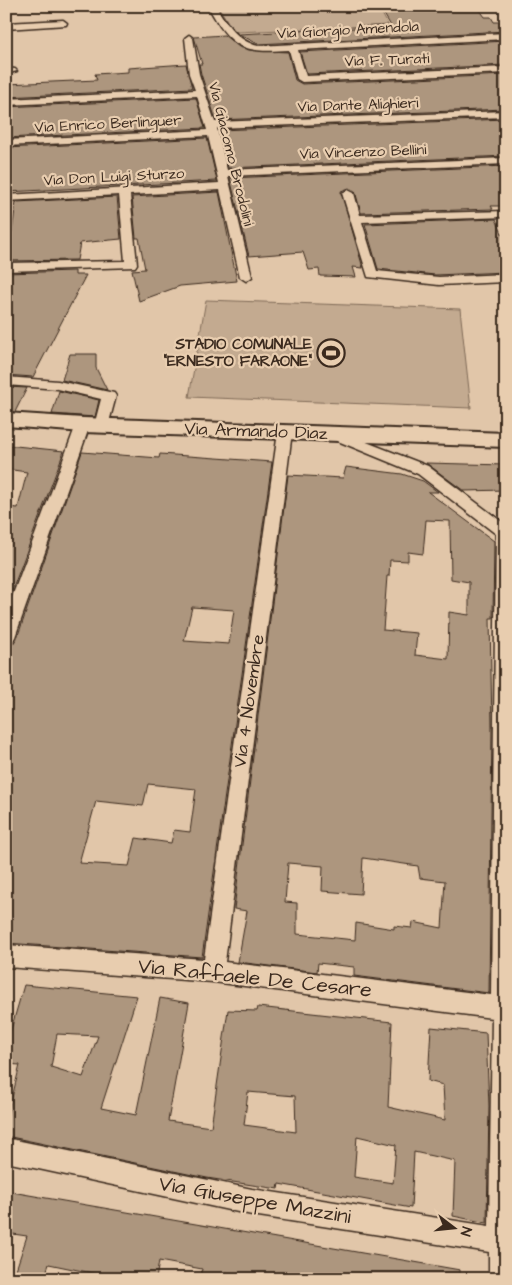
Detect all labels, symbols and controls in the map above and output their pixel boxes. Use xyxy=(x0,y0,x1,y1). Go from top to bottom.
street label: Via Giorgio Amendola xyxy=(276,16,420,45)
street label: Via F. Turati xyxy=(344,48,431,72)
street label: Via Giacomo Brodolini xyxy=(203,80,259,229)
street label: Via Dante Alighieri xyxy=(297,92,419,119)
street label: Via Enrico Berlinguer xyxy=(34,110,182,139)
street label: Via Vincenzo Bellini xyxy=(299,139,428,165)
street label: Via Don Luigi Sturzo xyxy=(43,163,185,192)
place label: STADIO COMUNALE "ERNESTO FARAONE" xyxy=(163,334,312,372)
sports icon: STADIO COMUNALE "ERNESTO FARAONE" xyxy=(316,338,346,368)
street label: Via Armando Diaz xyxy=(184,416,328,446)
street label: Via 4 Novembre xyxy=(227,633,271,769)
street label: Via Raffaele De Cesare xyxy=(137,951,373,1005)
street label: Via Giuseppe Mazzini xyxy=(156,1169,353,1232)
north arrow xyxy=(430,1202,480,1252)
text: N xyxy=(455,1224,476,1238)

